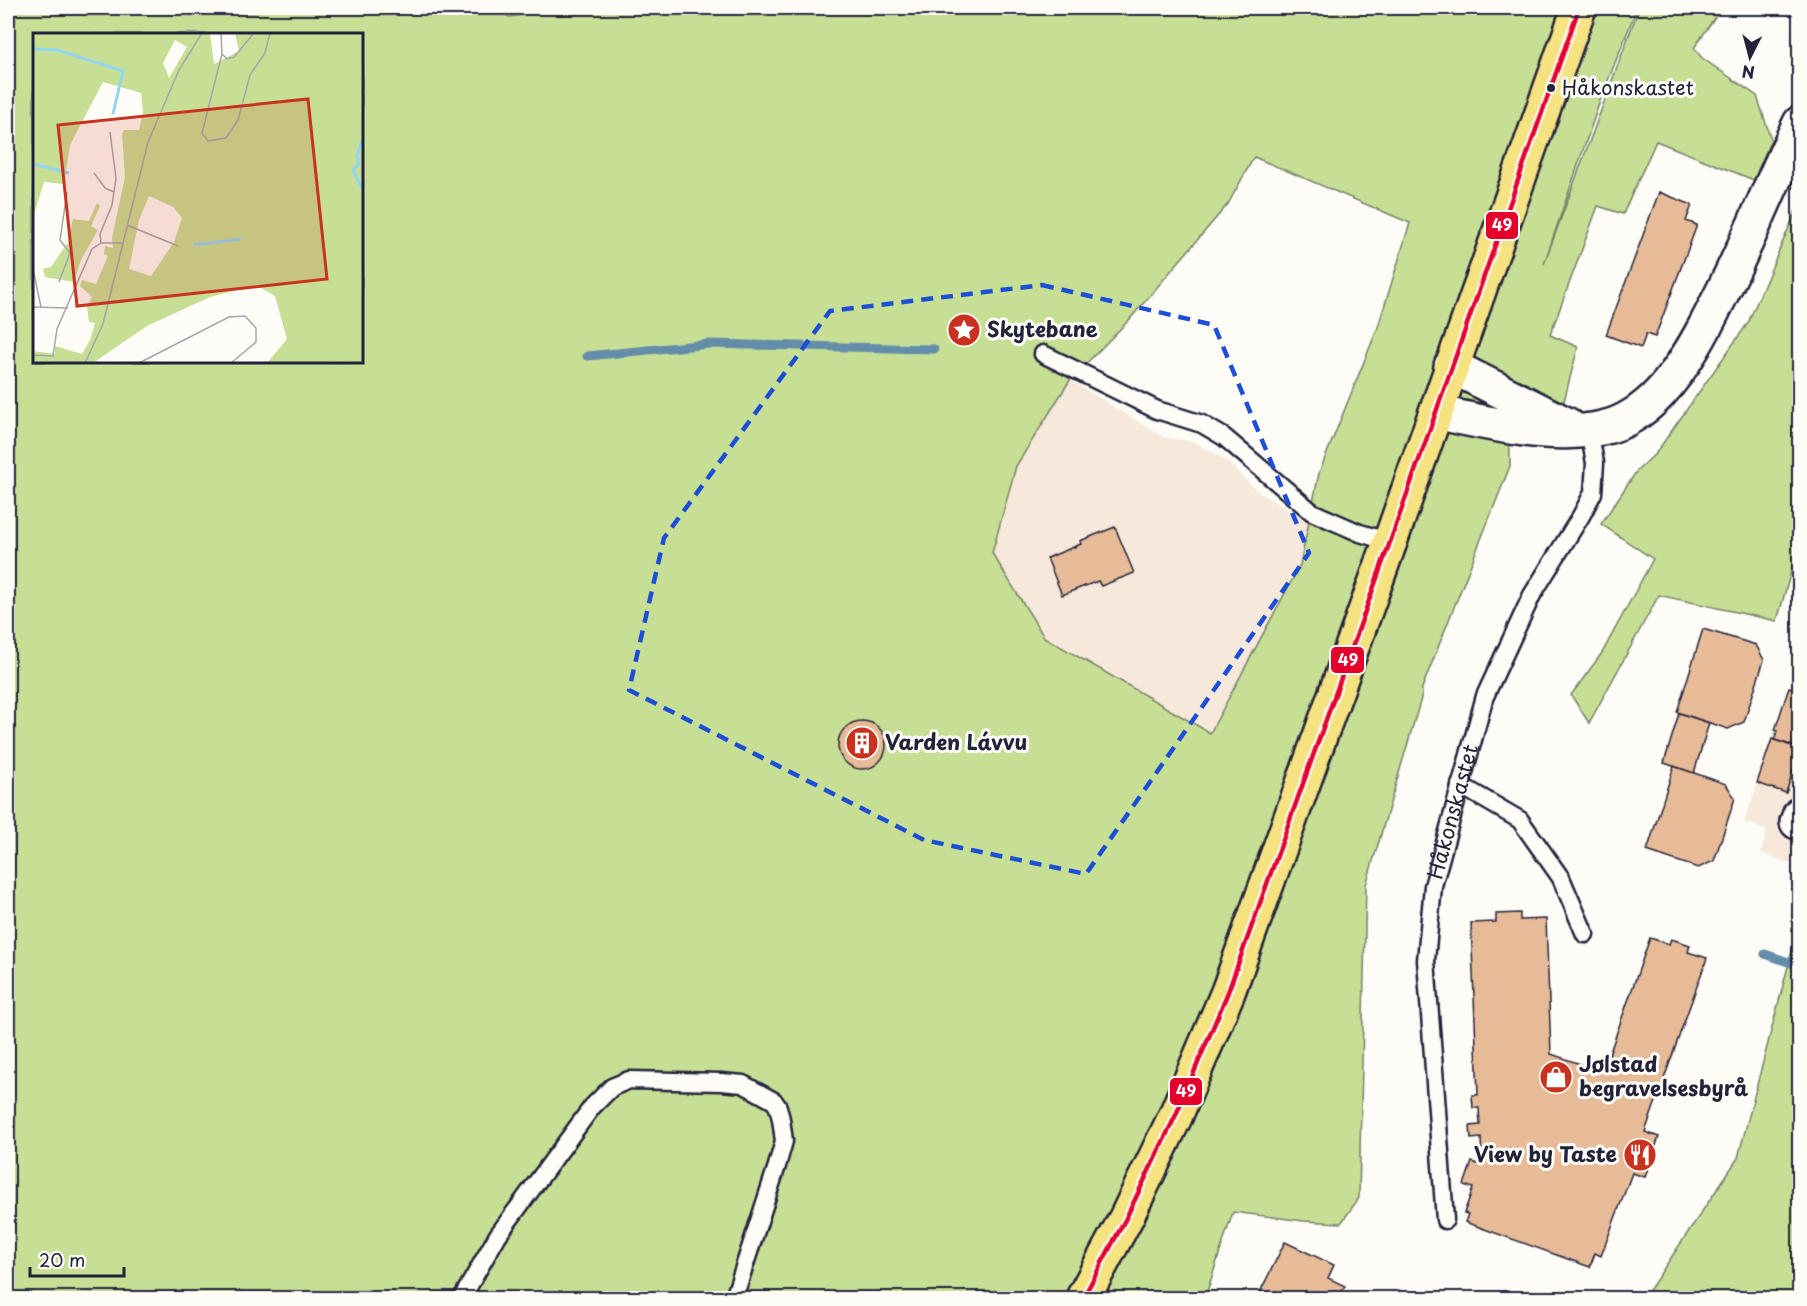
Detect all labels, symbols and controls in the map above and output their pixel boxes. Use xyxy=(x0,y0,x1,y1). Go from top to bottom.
north arrow xyxy=(1720,27,1780,87)
inset map xyxy=(33,33,363,363)
text: N xyxy=(1741,60,1756,86)
place label: Håkonskastet xyxy=(1562,72,1694,102)
marker: Håkonskastet xyxy=(1545,82,1557,94)
line badge: 49 xyxy=(1485,211,1519,240)
text: 49 xyxy=(1492,212,1512,236)
place icon: Skytebane xyxy=(946,312,982,348)
place label: Skytebane xyxy=(987,312,1098,344)
line badge: 49 xyxy=(1330,646,1365,674)
text: 49 xyxy=(1338,647,1358,671)
building icon: Varden Lávvu xyxy=(844,725,880,761)
place label: Varden Lávvu xyxy=(885,725,1027,757)
street label: Håkonskastet xyxy=(1418,740,1485,882)
place label: Jølstad begravelsesbyrå xyxy=(1579,1047,1749,1103)
shop icon: Jølstad begravelsesbyrå xyxy=(1538,1059,1574,1095)
line badge: 49 xyxy=(1169,1077,1203,1106)
text: 49 xyxy=(1176,1078,1196,1102)
place label: View by Taste xyxy=(1474,1137,1617,1169)
restaurant icon: View by Taste xyxy=(1622,1137,1658,1173)
scale bar xyxy=(30,1240,124,1278)
text: 20 m xyxy=(39,1246,85,1273)

